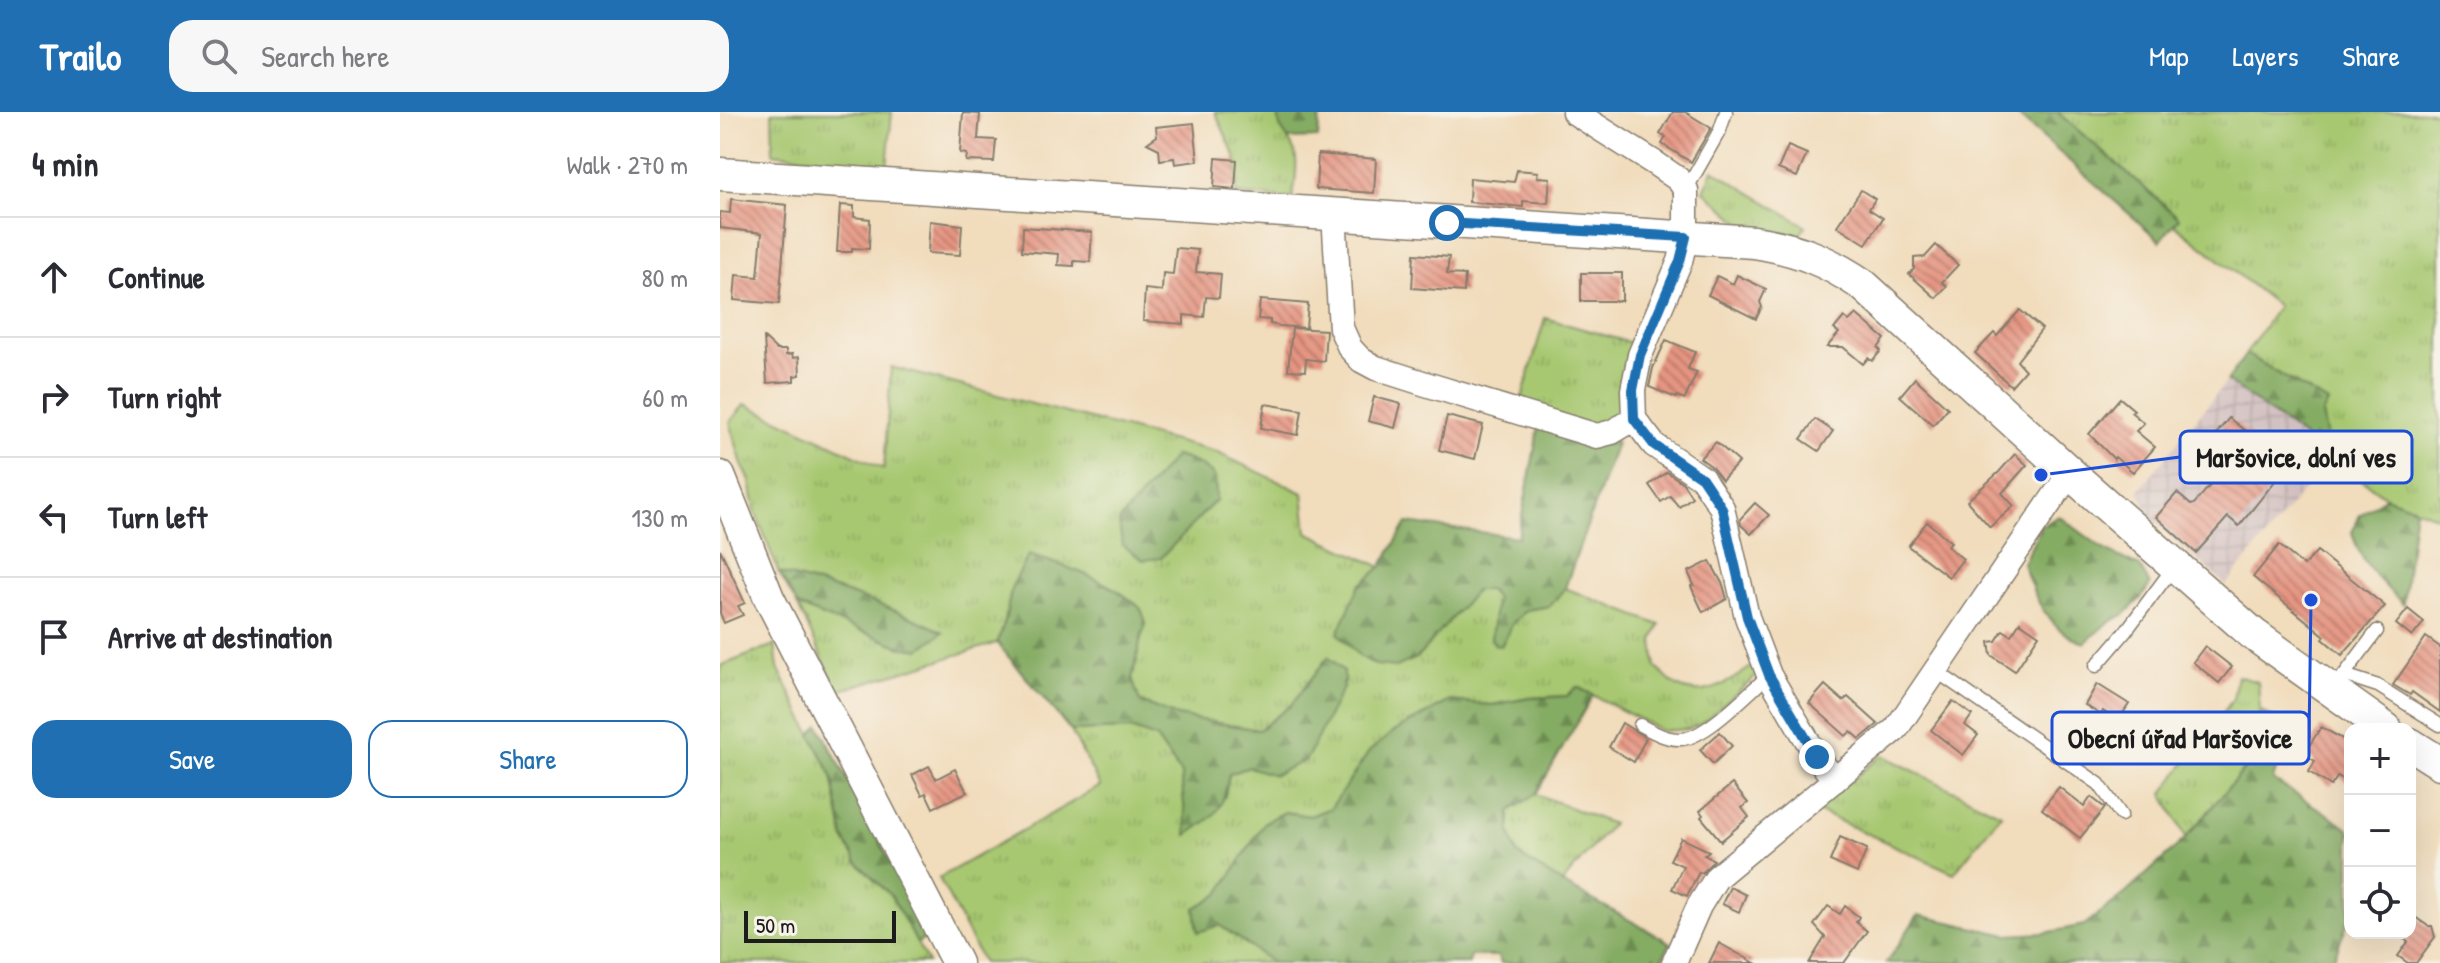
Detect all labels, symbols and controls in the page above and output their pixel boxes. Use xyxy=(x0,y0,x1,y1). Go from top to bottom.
search box xyxy=(169,20,729,92)
text: Trailo xyxy=(40,30,121,82)
icon: search xyxy=(197,34,241,78)
text: Search here xyxy=(261,36,389,76)
text: Map xyxy=(2149,37,2189,75)
text: Layers xyxy=(2233,37,2298,75)
text: Share xyxy=(2342,37,2400,75)
text: 4 min xyxy=(32,141,99,187)
text: Walk · 270 m xyxy=(567,147,688,182)
route start xyxy=(1429,205,1465,241)
icon: ahead xyxy=(32,255,76,299)
text: Continue xyxy=(108,257,205,297)
text: 80 m xyxy=(641,260,688,295)
icon: right xyxy=(32,375,76,419)
text: Turn right xyxy=(108,377,221,417)
text: 60 m xyxy=(642,380,688,415)
callout: Maršovice, dolní ves xyxy=(2180,431,2412,483)
text: Maršovice, dolní ves xyxy=(2196,438,2396,476)
icon: left xyxy=(32,495,76,539)
text: Turn left xyxy=(108,497,207,537)
text: 130 m xyxy=(632,500,688,535)
icon: arrive xyxy=(32,615,76,659)
text: Arrive at destination xyxy=(108,617,333,657)
callout: Obecní úřad Maršovice xyxy=(2052,712,2309,764)
text: Obecní úřad Maršovice xyxy=(2068,719,2293,757)
button: Save xyxy=(32,720,352,798)
button: Share xyxy=(368,720,688,798)
map controls xyxy=(2344,723,2416,939)
button: + xyxy=(2344,723,2416,795)
route end xyxy=(1799,739,1835,775)
button: − xyxy=(2344,795,2416,867)
button: locate xyxy=(2344,867,2416,939)
scale bar xyxy=(744,907,896,943)
text: 50 m xyxy=(756,910,795,940)

